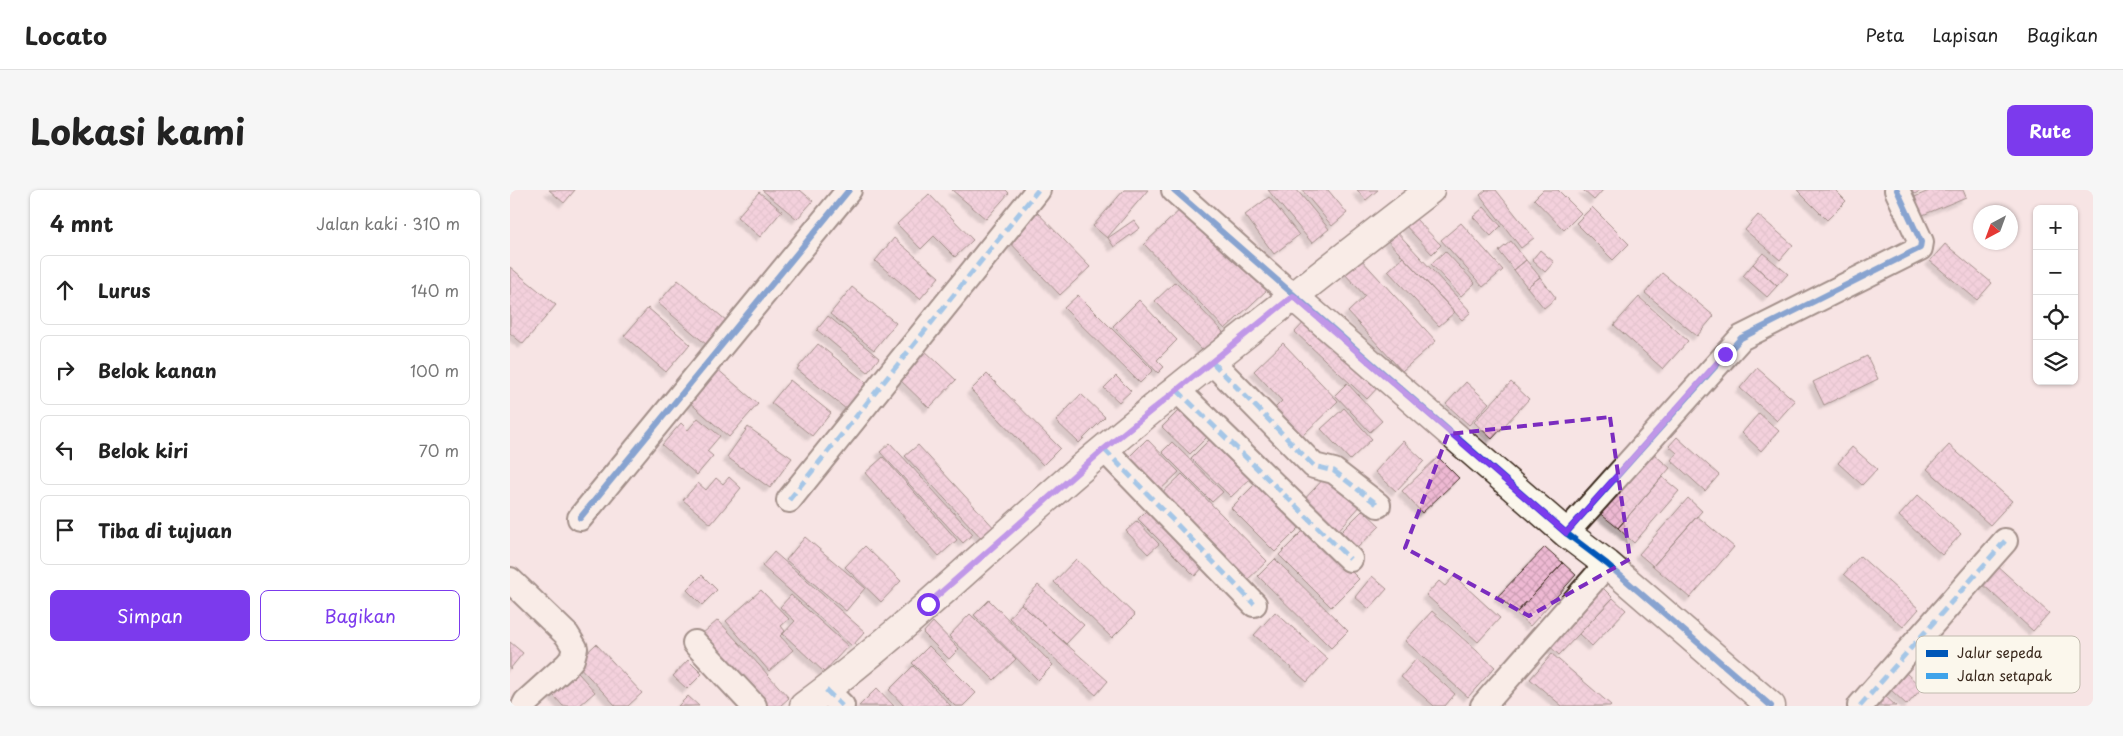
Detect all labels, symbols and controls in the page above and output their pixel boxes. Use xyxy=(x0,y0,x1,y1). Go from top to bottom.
text: Locato xyxy=(25,17,107,53)
text: Peta xyxy=(1866,21,1904,48)
text: Lapisan xyxy=(1932,21,1998,48)
text: Bagikan xyxy=(2026,21,2098,48)
text: Lokasi kami xyxy=(30,104,245,157)
button: Rute xyxy=(2007,105,2093,156)
north arrow xyxy=(1973,205,2018,250)
map controls xyxy=(2033,205,2078,385)
button: + xyxy=(2033,205,2078,250)
text: 4 mnt xyxy=(50,207,114,239)
text: Jalan kaki · 310 m xyxy=(316,211,460,235)
button: − xyxy=(2033,250,2078,295)
icon: ahead xyxy=(51,276,79,304)
text: Lurus xyxy=(98,276,151,304)
text: 140 m xyxy=(411,278,459,302)
button: locate xyxy=(2033,295,2078,340)
button: layers xyxy=(2033,340,2078,385)
route end xyxy=(1714,343,1737,366)
icon: right xyxy=(51,356,79,384)
text: Belok kanan xyxy=(98,356,217,384)
text: 100 m xyxy=(410,358,459,382)
icon: left xyxy=(51,436,79,464)
text: Belok kiri xyxy=(98,436,188,464)
text: 70 m xyxy=(419,438,459,462)
icon: arrive xyxy=(51,516,79,544)
text: Tiba di tujuan xyxy=(98,516,232,544)
button: Simpan xyxy=(50,590,250,641)
button: Bagikan xyxy=(260,590,460,641)
route start xyxy=(917,593,940,616)
legend xyxy=(1916,636,2080,693)
text: Jalur sepeda xyxy=(1957,642,2043,663)
text: Jalan setapak xyxy=(1957,665,2053,686)

